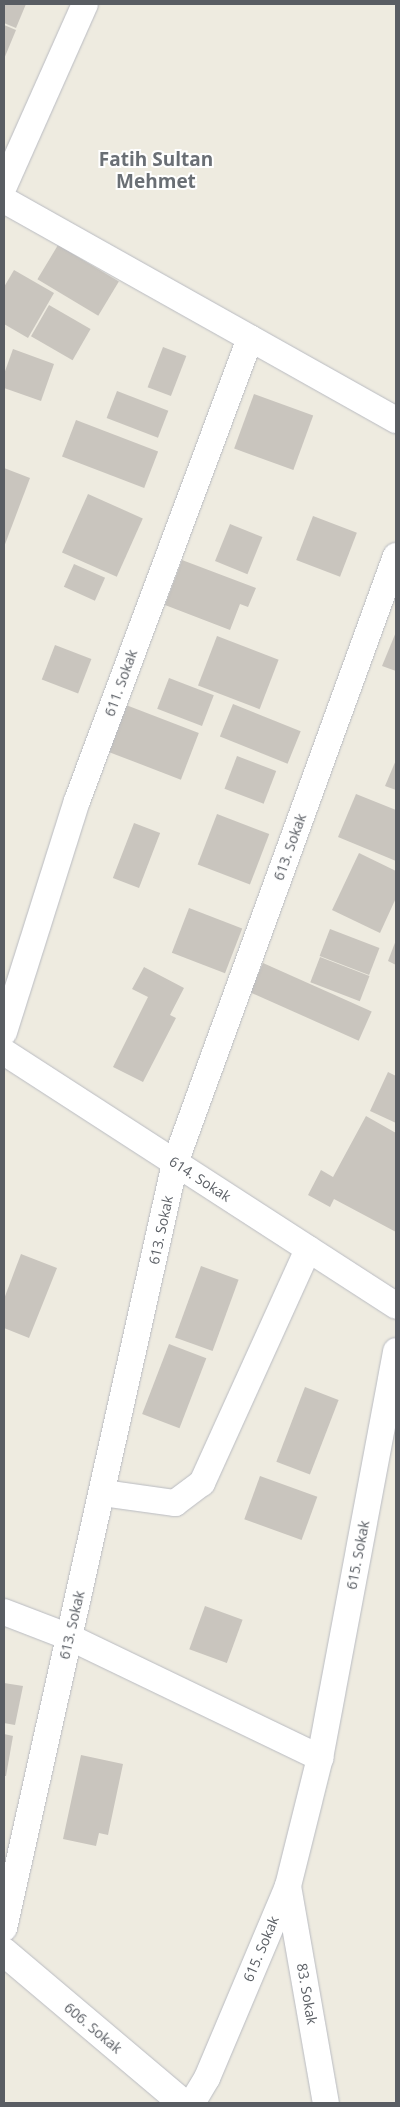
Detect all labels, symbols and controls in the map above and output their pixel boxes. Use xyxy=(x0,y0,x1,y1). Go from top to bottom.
district label: Fatih Sultan Mehmet xyxy=(99,149,213,193)
street label: 611. Sokak xyxy=(101,647,141,719)
street label: 613. Sokak xyxy=(270,811,310,883)
street label: 614. Sokak xyxy=(166,1153,234,1205)
street label: 613. Sokak xyxy=(146,1194,176,1266)
street label: 615. Sokak xyxy=(343,1519,373,1591)
street label: 613. Sokak xyxy=(56,1589,88,1661)
street label: 615. Sokak xyxy=(240,1914,282,1984)
street label: 83. Sokak xyxy=(293,1962,321,2026)
street label: 606. Sokak xyxy=(61,1999,125,2057)

